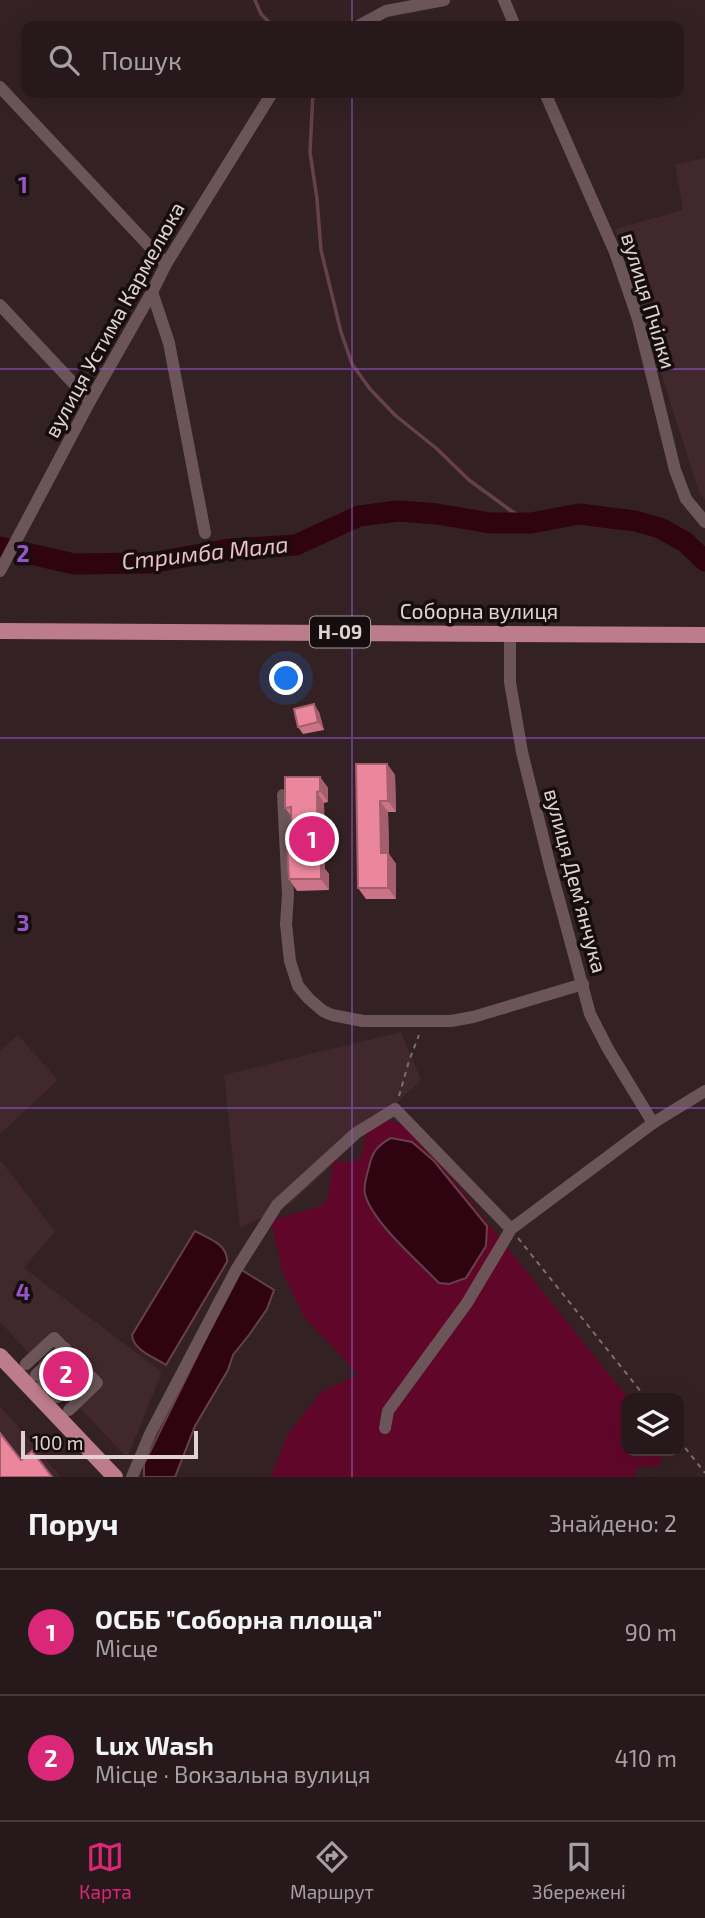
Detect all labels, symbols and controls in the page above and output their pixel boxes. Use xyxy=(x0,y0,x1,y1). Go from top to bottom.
search box xyxy=(21,21,684,98)
icon: search xyxy=(45,41,83,79)
text: Пошук xyxy=(101,44,182,75)
text: 1 xyxy=(18,170,28,198)
street label: вулиця Устима Кармелюка xyxy=(38,197,190,442)
street label: вулиця Пчілки xyxy=(616,230,682,372)
water label: Стримба Мала xyxy=(120,529,290,575)
text: 2 xyxy=(16,539,30,567)
street label: Соборна вулиця xyxy=(400,598,558,624)
road number: Н-09 xyxy=(310,617,370,648)
your location xyxy=(269,661,303,695)
street label: вулиця Демʼянчука xyxy=(539,786,613,976)
pin: 1 xyxy=(289,813,335,865)
text: 3 xyxy=(16,908,30,936)
text: 4 xyxy=(16,1277,30,1305)
pin: 2 xyxy=(43,1348,89,1400)
map controls xyxy=(621,1393,684,1456)
button: layers xyxy=(621,1393,684,1456)
scale bar xyxy=(21,1428,198,1460)
text: 100 m xyxy=(32,1431,83,1454)
text: Поруч xyxy=(28,1505,118,1541)
text: Знайдено: 2 xyxy=(549,1509,677,1537)
text: ОСББ "Соборна площа" xyxy=(95,1603,382,1634)
text: 1 xyxy=(46,1618,56,1646)
text: 90 m xyxy=(625,1618,677,1646)
text: Місце xyxy=(95,1634,158,1662)
text: Lux Wash xyxy=(95,1729,214,1760)
text: 2 xyxy=(44,1744,58,1772)
text: 410 m xyxy=(615,1744,677,1772)
text: Місце · Вокзальна вулиця xyxy=(95,1760,370,1788)
tab: Карта xyxy=(79,1838,132,1903)
tab: Маршрут xyxy=(290,1838,374,1903)
tab: Збережені xyxy=(532,1838,626,1903)

